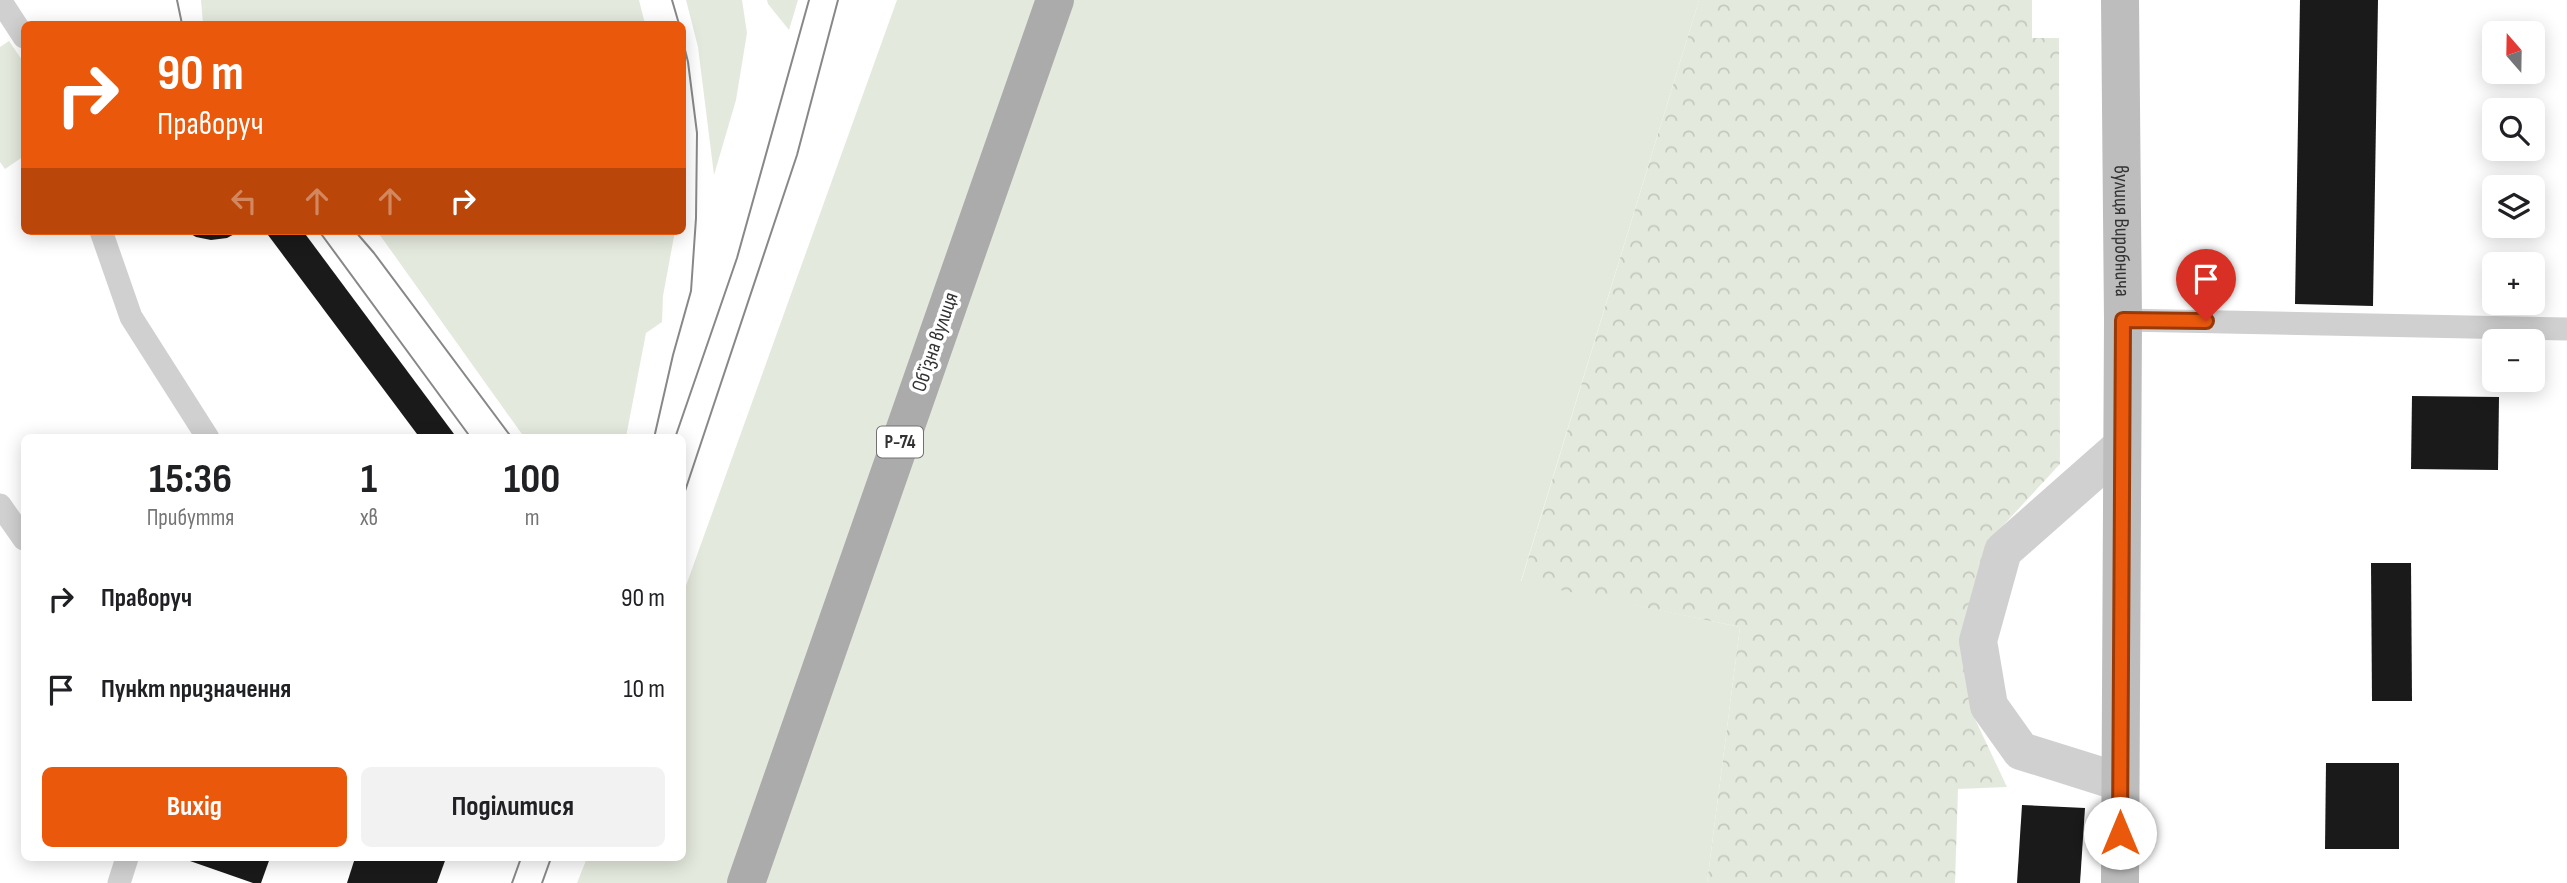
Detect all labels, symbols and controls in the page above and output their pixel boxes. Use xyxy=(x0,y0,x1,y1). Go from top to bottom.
north arrow xyxy=(2482,21,2544,84)
map controls xyxy=(2482,21,2545,392)
text: 90 m xyxy=(157,45,244,104)
icon: right xyxy=(42,49,133,140)
button: search xyxy=(2482,98,2545,161)
text: Праворуч xyxy=(157,105,264,144)
street label: вулиця Виробнича xyxy=(2109,165,2135,297)
button: layers xyxy=(2482,175,2545,238)
icon: left xyxy=(225,182,263,220)
icon: ahead xyxy=(298,182,336,220)
icon: ahead xyxy=(371,182,409,220)
icon: right xyxy=(444,182,482,220)
pin xyxy=(2176,249,2236,321)
button: + xyxy=(2482,252,2545,315)
icon: arrive xyxy=(2187,260,2225,298)
street label: Обʼїзна вулиця xyxy=(906,289,964,395)
button: − xyxy=(2482,329,2545,392)
road number: Р-74 xyxy=(877,426,923,458)
text: 15:36 xyxy=(149,454,232,505)
text: 1 xyxy=(361,454,377,505)
text: 100 xyxy=(504,454,560,505)
text: Прибуття xyxy=(147,504,234,532)
text: хв xyxy=(360,504,378,532)
text: m xyxy=(525,504,539,532)
icon: right xyxy=(42,580,80,618)
text: Праворуч xyxy=(101,583,192,614)
text: 90 m xyxy=(621,583,665,614)
icon: arrive xyxy=(42,671,80,709)
text: Пункт призначення xyxy=(101,674,291,705)
text: 10 m xyxy=(623,674,665,705)
button: Вихід xyxy=(42,767,347,847)
button: Поділитися xyxy=(361,767,665,847)
position arrow xyxy=(2083,796,2157,870)

